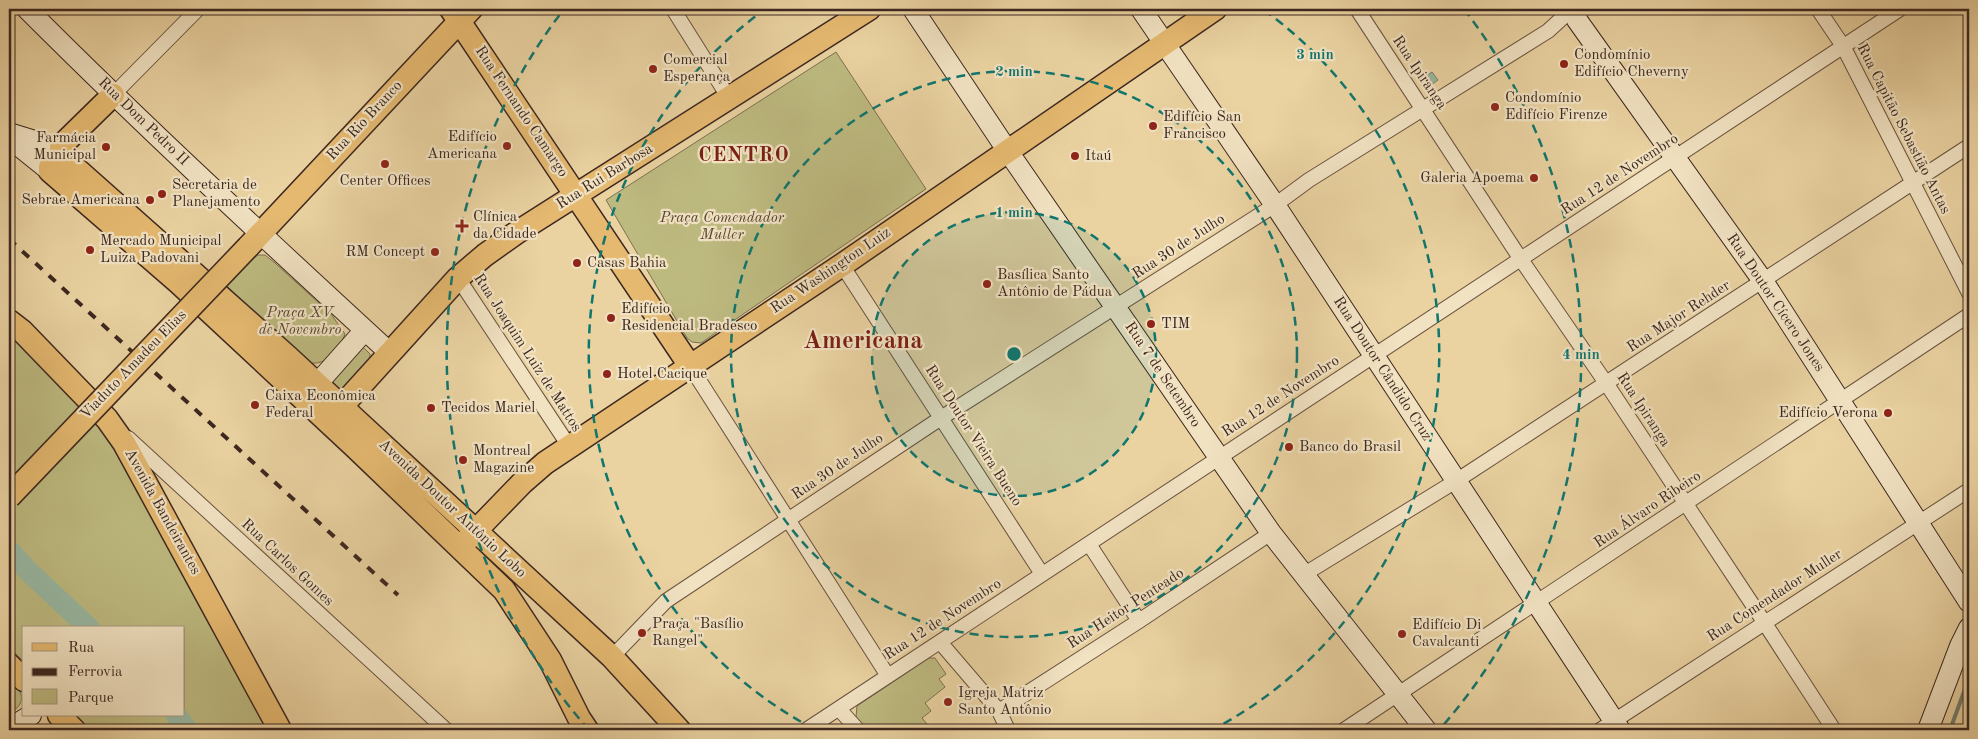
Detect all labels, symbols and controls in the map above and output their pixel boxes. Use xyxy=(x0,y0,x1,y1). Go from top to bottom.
street label: Rua Ipiranga xyxy=(1389,33,1449,113)
street label: Rua Capitão Sebastião Antas xyxy=(1853,41,1953,217)
street label: Rua Fernando Camargo xyxy=(472,44,570,180)
text: 3 min xyxy=(1296,48,1334,63)
place label: Condomínio Edifício Cheverny xyxy=(1574,48,1689,80)
place label: Comercial Esperança xyxy=(663,53,731,85)
marker: Condomínio Edifício Cheverny xyxy=(1558,58,1570,70)
marker: Comercial Esperança xyxy=(647,63,659,75)
text: 2 min xyxy=(995,65,1033,80)
street label: Rua Dom Pedro II xyxy=(95,75,191,169)
street label: Rua Rio Branco xyxy=(324,78,406,164)
place label: Condomínio Edifício Firenze xyxy=(1505,91,1607,123)
marker: Condomínio Edifício Firenze xyxy=(1489,101,1501,113)
place label: Edifício San Francisco xyxy=(1163,110,1241,142)
marker: Edifício San Francisco xyxy=(1147,120,1159,132)
place label: Edifício Americana xyxy=(427,130,498,162)
place label: Farmácia Municipal xyxy=(33,131,97,163)
street label: Rua 12 de Novembro xyxy=(1559,132,1681,218)
marker: Edifício Americana xyxy=(501,140,513,152)
marker: Farmácia Municipal xyxy=(100,141,112,153)
street label: Rua Rui Barbosa xyxy=(554,141,656,213)
district label: CENTRO xyxy=(698,146,790,166)
place label: Itaú xyxy=(1085,149,1112,164)
marker: Itaú xyxy=(1069,150,1081,162)
marker: Center Offices xyxy=(379,158,391,170)
place label: Galeria Apoema xyxy=(1420,171,1525,186)
marker: Galeria Apoema xyxy=(1528,172,1540,184)
place label: Center Offices xyxy=(340,174,430,189)
place label: Secretaria de Planejamento xyxy=(172,178,260,210)
marker: Secretaria de Planejamento xyxy=(156,188,168,200)
place label: Sebrae Americana xyxy=(22,193,141,208)
marker: Sebrae Americana xyxy=(144,194,156,206)
text: 1 min xyxy=(995,206,1033,221)
place label: Clínica da Cidade xyxy=(473,210,537,242)
park label: Praça Comendador Muller xyxy=(659,211,785,243)
street label: Rua 30 de Julho xyxy=(1130,212,1228,282)
marker: Clínica da Cidade xyxy=(455,219,469,233)
street label: Rua Washington Luiz xyxy=(768,225,894,317)
street label: Rua Doutor Cícero Jones xyxy=(1723,231,1827,375)
place label: Mercado Municipal Luiza Padovani xyxy=(100,234,222,266)
marker: Mercado Municipal Luiza Padovani xyxy=(84,244,96,256)
place label: RM Concept xyxy=(345,245,425,260)
marker: RM Concept xyxy=(429,246,441,258)
place label: Casas Bahia xyxy=(587,256,667,271)
marker: Casas Bahia xyxy=(571,257,583,269)
place label: Basílica Santo Antônio de Pádua xyxy=(997,268,1113,300)
street label: Rua Joaquim Luiz de Mattos xyxy=(470,271,584,435)
marker: Basílica Santo Antônio de Pádua xyxy=(981,278,993,290)
street label: Rua Major Rehder xyxy=(1625,278,1733,356)
street label: Rua Doutor Cândido Cruz xyxy=(1330,294,1434,444)
place label: Edifício Residencial Bradesco xyxy=(621,302,757,334)
park label: Praça XV de Novembro xyxy=(259,306,341,338)
street label: Viaduto Amadeu Elias xyxy=(78,308,190,422)
marker: Edifício Residencial Bradesco xyxy=(605,312,617,324)
place label: TIM xyxy=(1161,317,1190,332)
marker: TIM xyxy=(1145,318,1157,330)
street label: Rua 7 de Setembro xyxy=(1121,320,1203,430)
district label: Americana xyxy=(803,329,923,354)
centre of rings xyxy=(1005,345,1023,363)
text: 4 min xyxy=(1562,348,1600,363)
street label: Rua 12 de Novembro xyxy=(1220,354,1342,440)
street label: Rua Doutor Vieira Bueno xyxy=(922,363,1024,509)
place label: Hotel Cacique xyxy=(617,367,707,382)
marker: Hotel Cacique xyxy=(601,368,613,380)
street label: Rua Ipiranga xyxy=(1613,370,1673,450)
place label: Caixa Econômica Federal xyxy=(265,389,376,421)
marker: Caixa Econômica Federal xyxy=(249,399,261,411)
place label: Tecidos Mariel xyxy=(441,401,535,416)
marker: Tecidos Mariel xyxy=(425,402,437,414)
place label: Edifício Verona xyxy=(1778,406,1879,421)
marker: Edifício Verona xyxy=(1882,407,1894,419)
street label: Rua 30 de Julho xyxy=(790,431,886,503)
street label: Avenida Doutor Antônio Lobo xyxy=(376,437,528,581)
place label: Banco do Brasil xyxy=(1299,440,1401,455)
marker: Banco do Brasil xyxy=(1283,441,1295,453)
place label: Montreal Magazine xyxy=(473,444,534,476)
street label: Avenida Bandeirantes xyxy=(121,447,203,577)
marker: Montreal Magazine xyxy=(457,454,469,466)
street label: Rua Álvaro Ribeiro xyxy=(1590,466,1704,551)
street label: Rua Carlos Gomes xyxy=(238,517,336,609)
street label: Rua Comendador Muller xyxy=(1705,547,1845,645)
street label: Rua Heitor Penteado xyxy=(1065,566,1187,652)
street label: Rua 12 de Novembro xyxy=(882,577,1004,663)
place label: Praça "Basílio Rangel" xyxy=(652,617,744,649)
place label: Edifício Di Cavalcanti xyxy=(1412,618,1481,650)
legend xyxy=(22,626,185,716)
marker: Praça "Basílio Rangel" xyxy=(636,627,648,639)
marker: Edifício Di Cavalcanti xyxy=(1396,628,1408,640)
text: Rua xyxy=(68,641,95,656)
text: Ferrovia xyxy=(68,665,123,680)
place label: Igreja Matriz Santo Antônio xyxy=(958,686,1052,718)
text: Parque xyxy=(68,691,114,706)
marker: Igreja Matriz Santo Antônio xyxy=(942,696,954,708)

